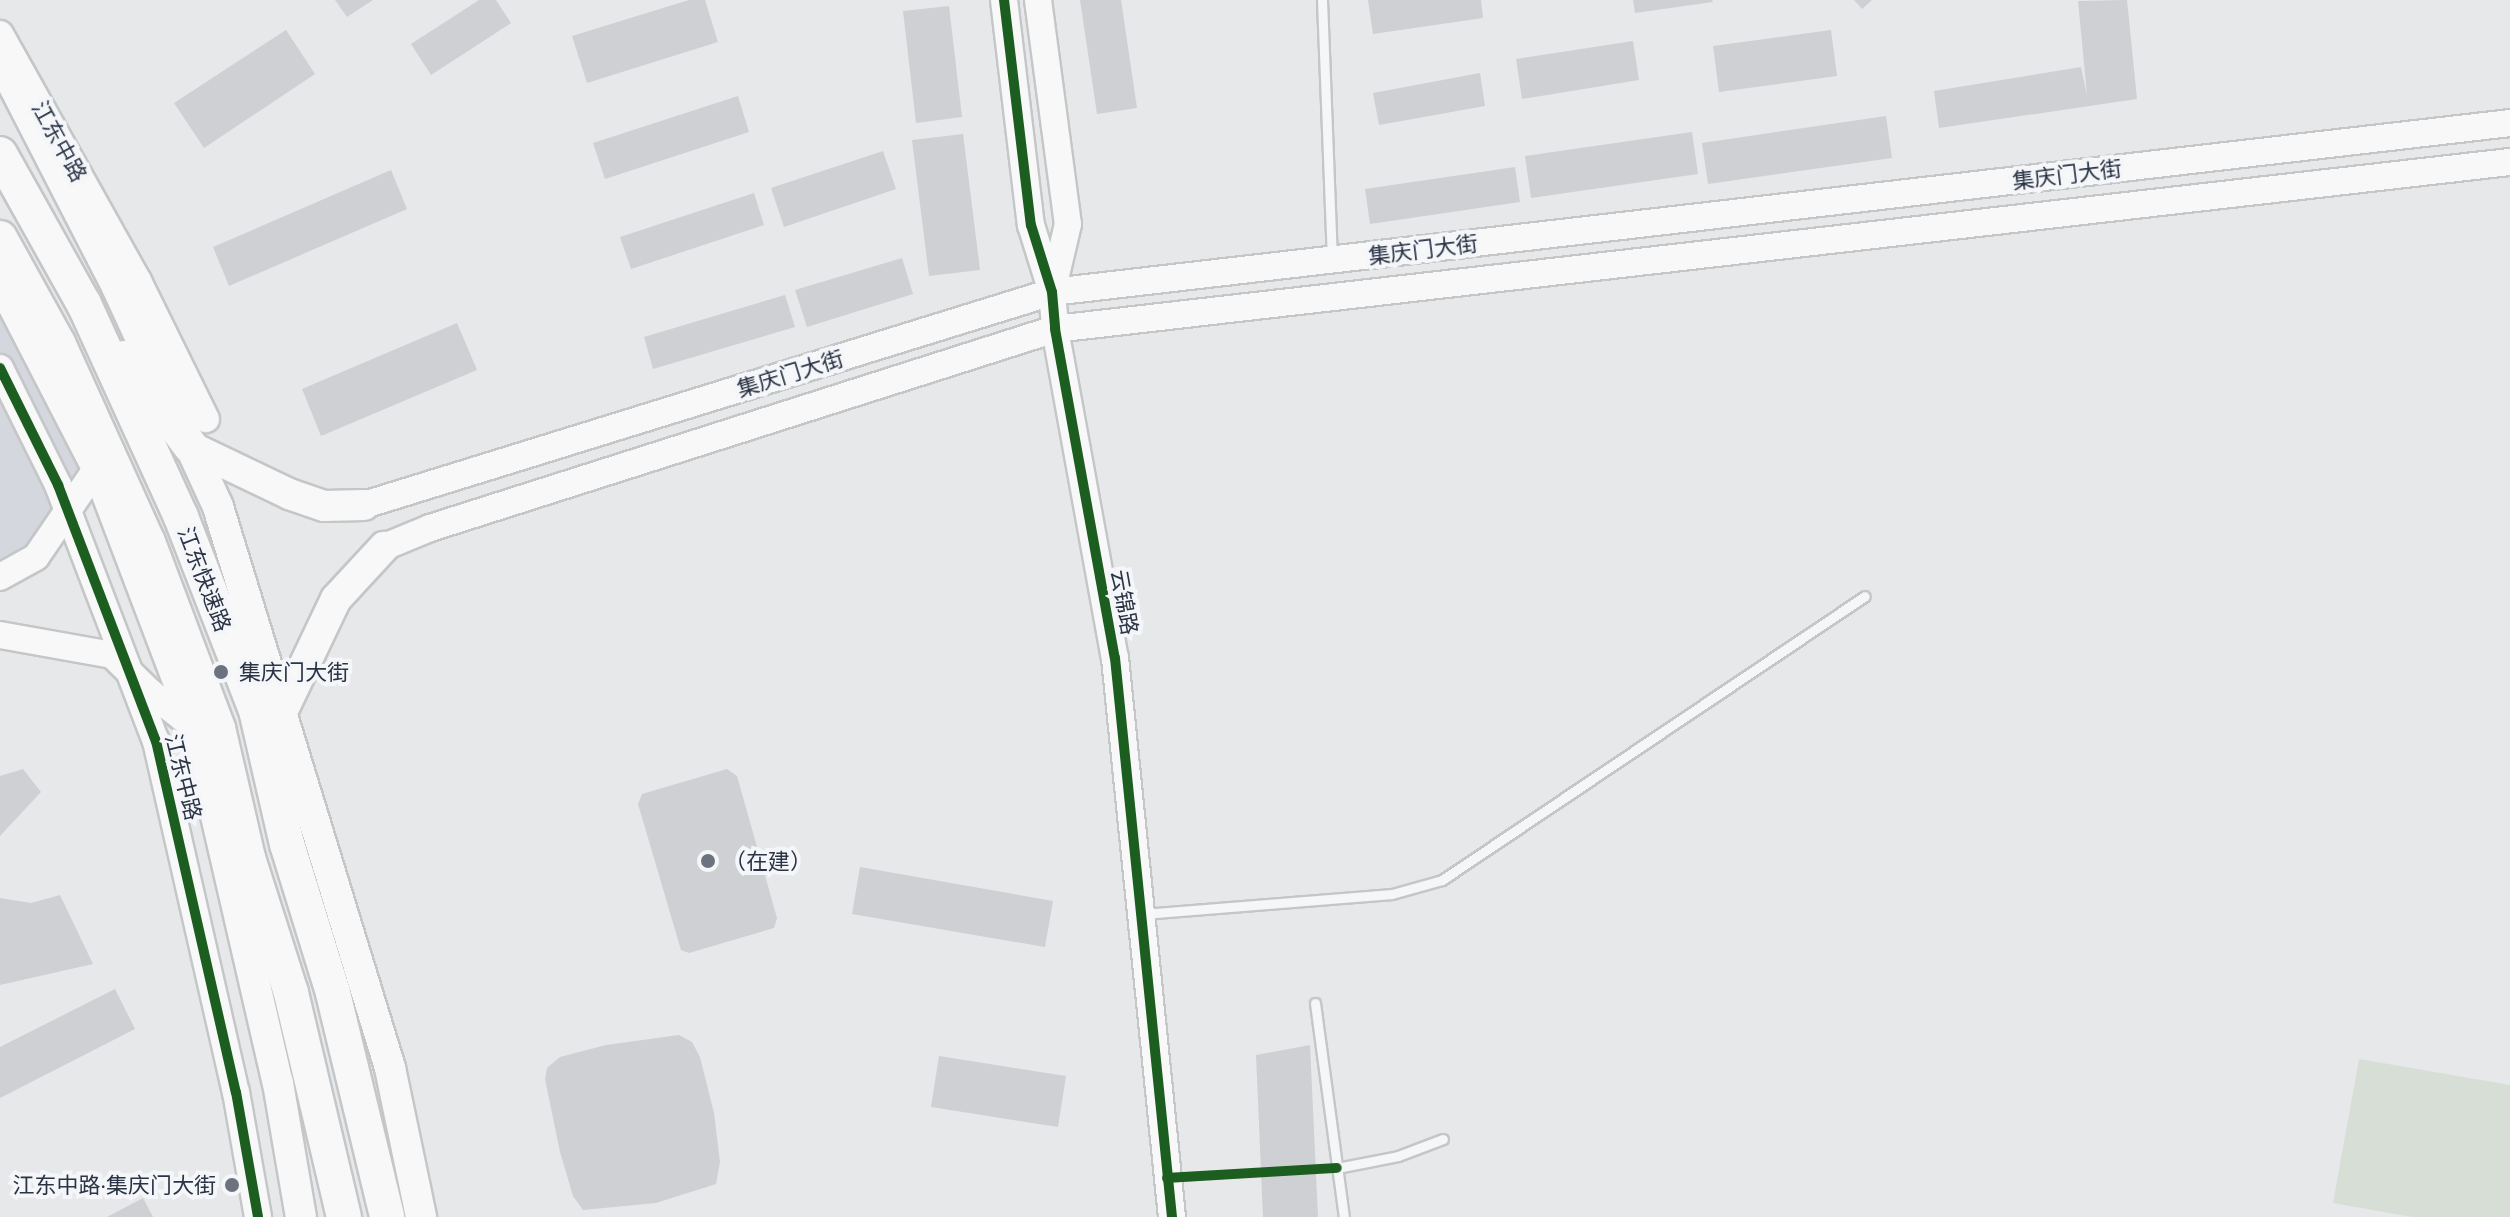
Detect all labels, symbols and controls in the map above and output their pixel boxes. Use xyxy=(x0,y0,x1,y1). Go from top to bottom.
street label: 江东中路 xyxy=(27,96,93,186)
street label: 集庆门大街 xyxy=(2011,154,2123,194)
street label: 集庆门大街 xyxy=(1367,229,1479,269)
street label: 集庆门大街 xyxy=(734,344,846,402)
street label: 江东快速路 xyxy=(173,523,237,635)
street label: 云锦路 xyxy=(1106,567,1144,637)
place label: 集庆门大街 xyxy=(239,659,349,685)
marker: 集庆门大街 xyxy=(210,661,232,683)
street label: 江东中路 xyxy=(161,731,207,823)
place label: （在建） xyxy=(724,848,812,874)
marker: （在建） xyxy=(699,852,717,870)
place label: 江东中路·集庆门大街 xyxy=(13,1172,216,1198)
marker: 江东中路·集庆门大街 xyxy=(223,1176,241,1194)

